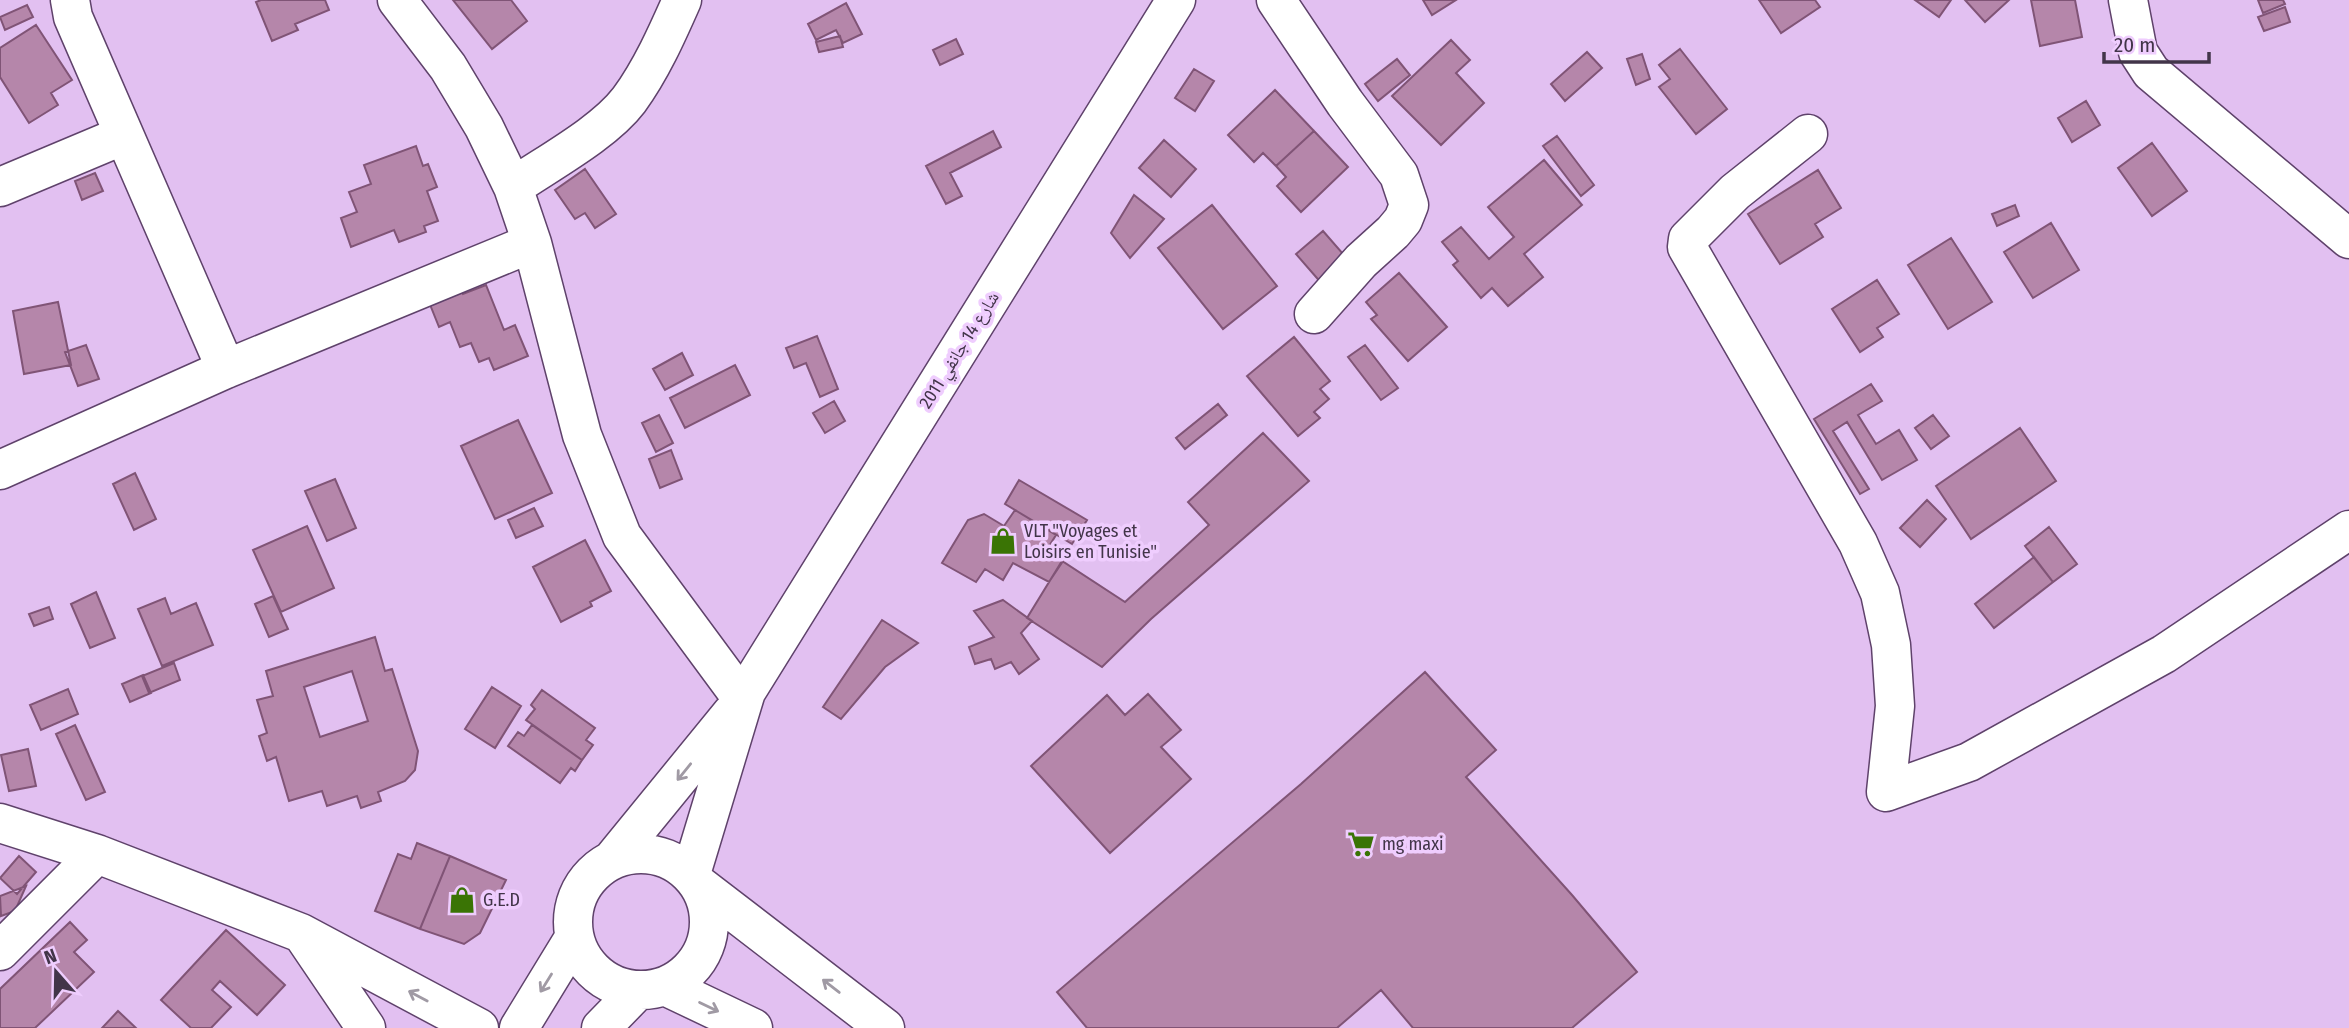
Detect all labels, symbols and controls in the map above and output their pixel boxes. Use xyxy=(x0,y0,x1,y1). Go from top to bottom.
scale bar xyxy=(2104,21,2209,65)
text: 20 m xyxy=(2114,32,2155,58)
street label: شارع 14 جانفي 2011 xyxy=(914,288,1007,414)
place label: VLT "Voyages et Loisirs en Tunisie" xyxy=(1024,520,1157,563)
shop icon: VLT "Voyages et Loisirs en Tunisie" xyxy=(988,526,1018,556)
one-way arrow xyxy=(676,762,692,780)
supermarket icon: mg maxi xyxy=(1346,829,1376,859)
place label: mg maxi xyxy=(1382,833,1444,855)
shop icon: G.E.D xyxy=(447,885,477,915)
place label: G.E.D xyxy=(483,889,520,911)
north arrow xyxy=(21,937,91,1007)
text: N xyxy=(41,944,60,969)
one-way arrow xyxy=(539,973,553,993)
one-way arrow xyxy=(822,979,840,994)
one-way arrow xyxy=(409,989,429,1003)
one-way arrow xyxy=(698,1001,719,1014)

